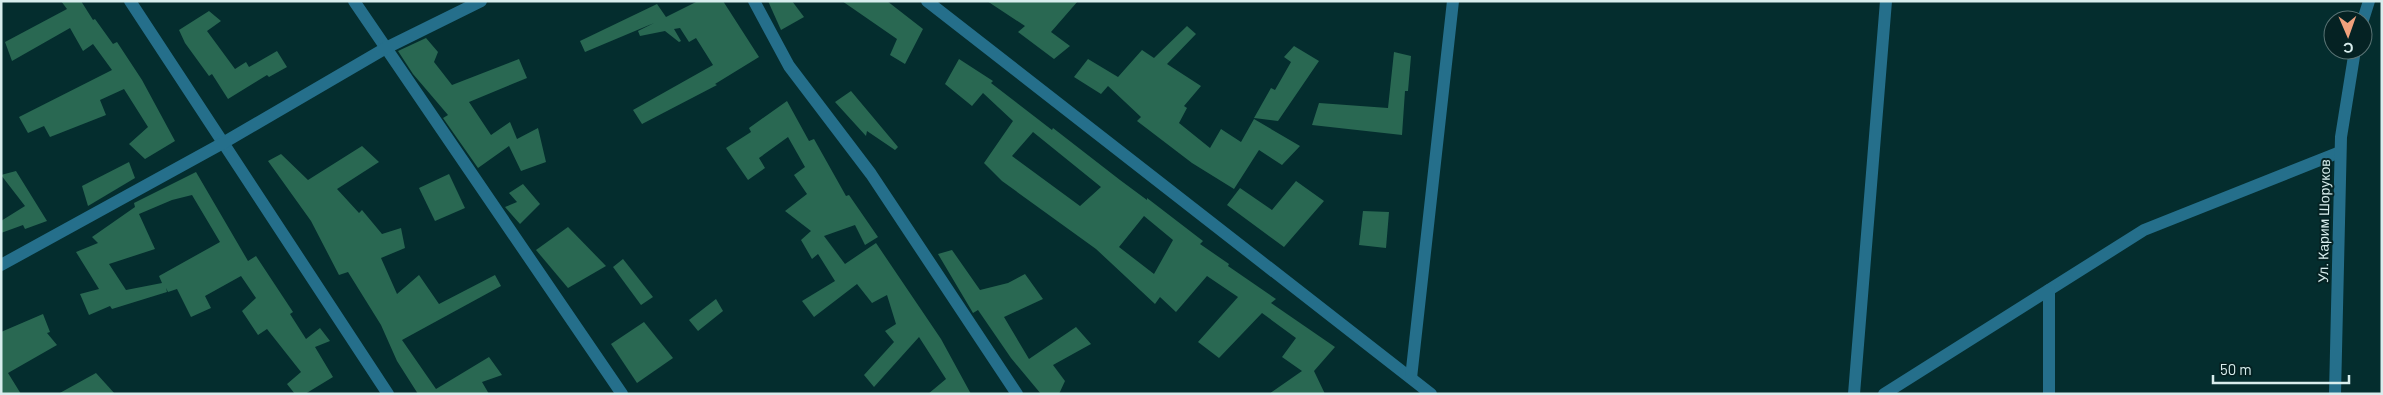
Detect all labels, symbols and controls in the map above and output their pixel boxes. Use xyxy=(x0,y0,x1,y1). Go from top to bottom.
north arrow xyxy=(2323,10,2373,60)
text: С xyxy=(2343,40,2354,57)
street label: Ул. Карим Шоруков xyxy=(2314,159,2333,283)
scale bar xyxy=(2213,352,2349,384)
text: 50 m xyxy=(2220,360,2252,378)

